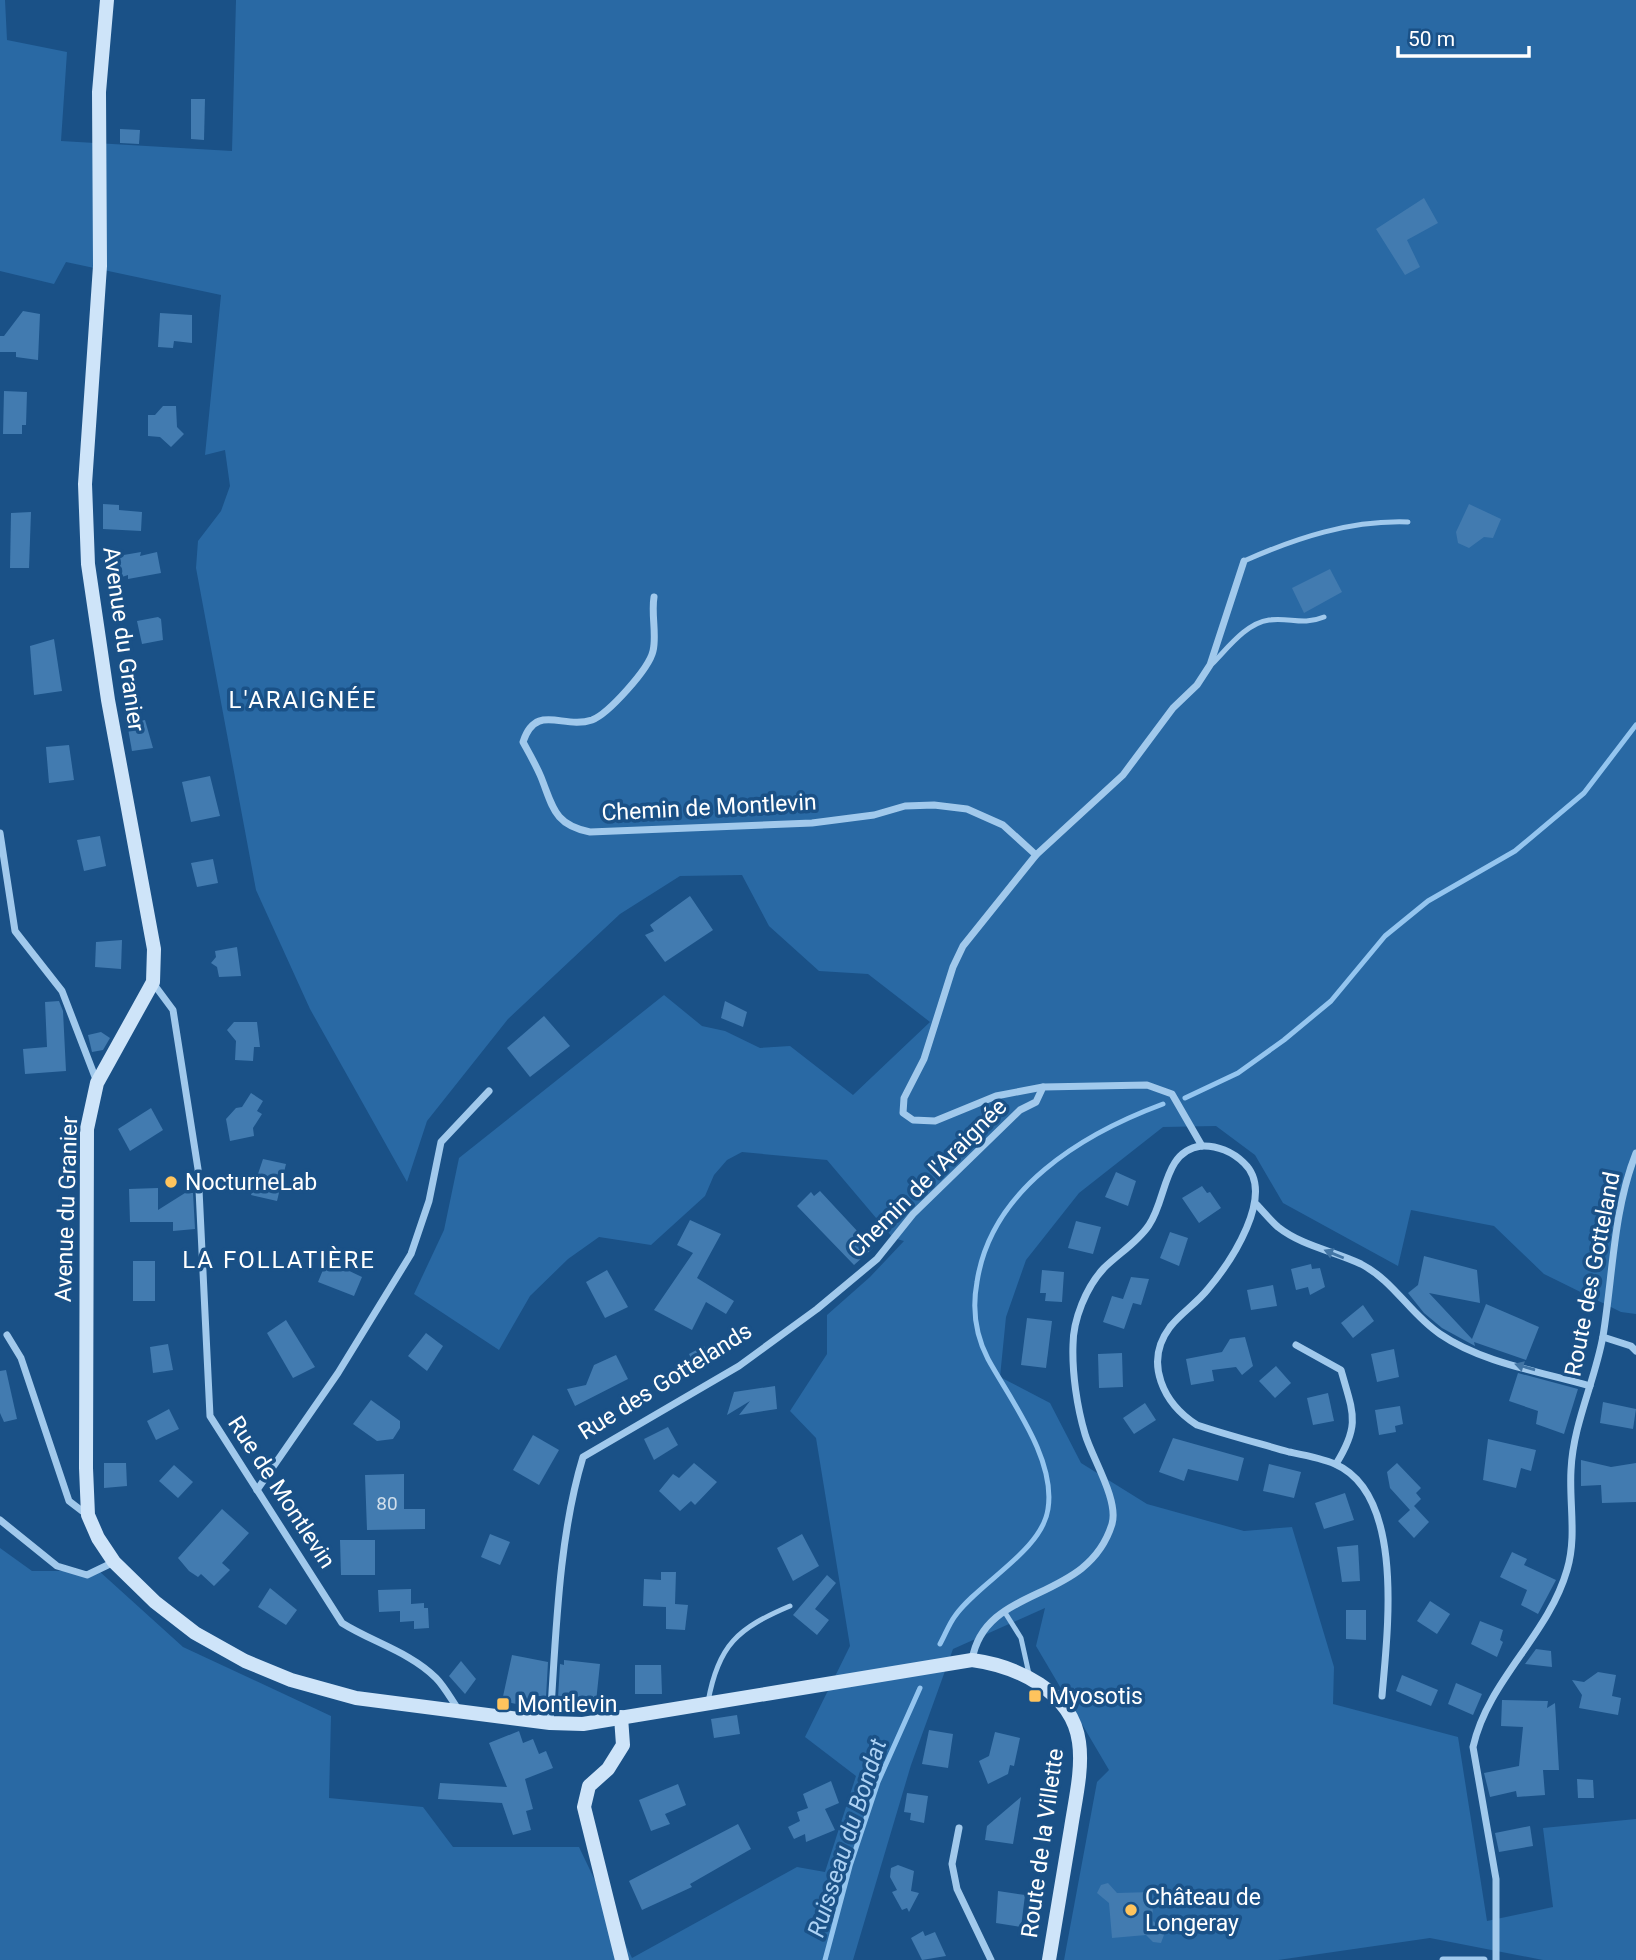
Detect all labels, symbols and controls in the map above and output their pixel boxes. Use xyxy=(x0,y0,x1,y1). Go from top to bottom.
scale bar xyxy=(1398,14,1529,58)
text: 50 m xyxy=(1408,27,1455,51)
street label: Avenue du Granier xyxy=(97,545,150,733)
district label: L'ARAIGNÉE xyxy=(228,686,378,714)
street label: Chemin de Montlevin xyxy=(601,788,817,827)
street label: Chemin de l'Araignée xyxy=(842,1093,1012,1263)
street label: Avenue du Granier xyxy=(50,1115,83,1302)
place label: NocturneLab xyxy=(185,1169,317,1196)
street label: Route des Gotteland xyxy=(1559,1169,1626,1379)
marker: NocturneLab xyxy=(163,1174,179,1190)
district label: LA FOLLATIÈRE xyxy=(182,1246,376,1274)
one-way arrow xyxy=(1323,1248,1344,1259)
street label: Rue des Gottelands xyxy=(574,1317,757,1446)
one-way arrow xyxy=(1514,1361,1535,1371)
street label: Rue de Montlevin xyxy=(222,1411,341,1573)
house number: 80 xyxy=(376,1492,398,1515)
place label: Myosotis xyxy=(1049,1683,1143,1710)
marker: Myosotis xyxy=(1027,1688,1043,1704)
place label: Montlevin xyxy=(517,1691,618,1718)
marker: Montlevin xyxy=(495,1696,511,1712)
water label: Ruisseau du Bondat xyxy=(802,1735,892,1941)
street label: Route de la Villette xyxy=(1016,1747,1069,1939)
place label: Château de Longeray xyxy=(1145,1884,1261,1937)
marker: Château de Longeray xyxy=(1123,1902,1139,1918)

